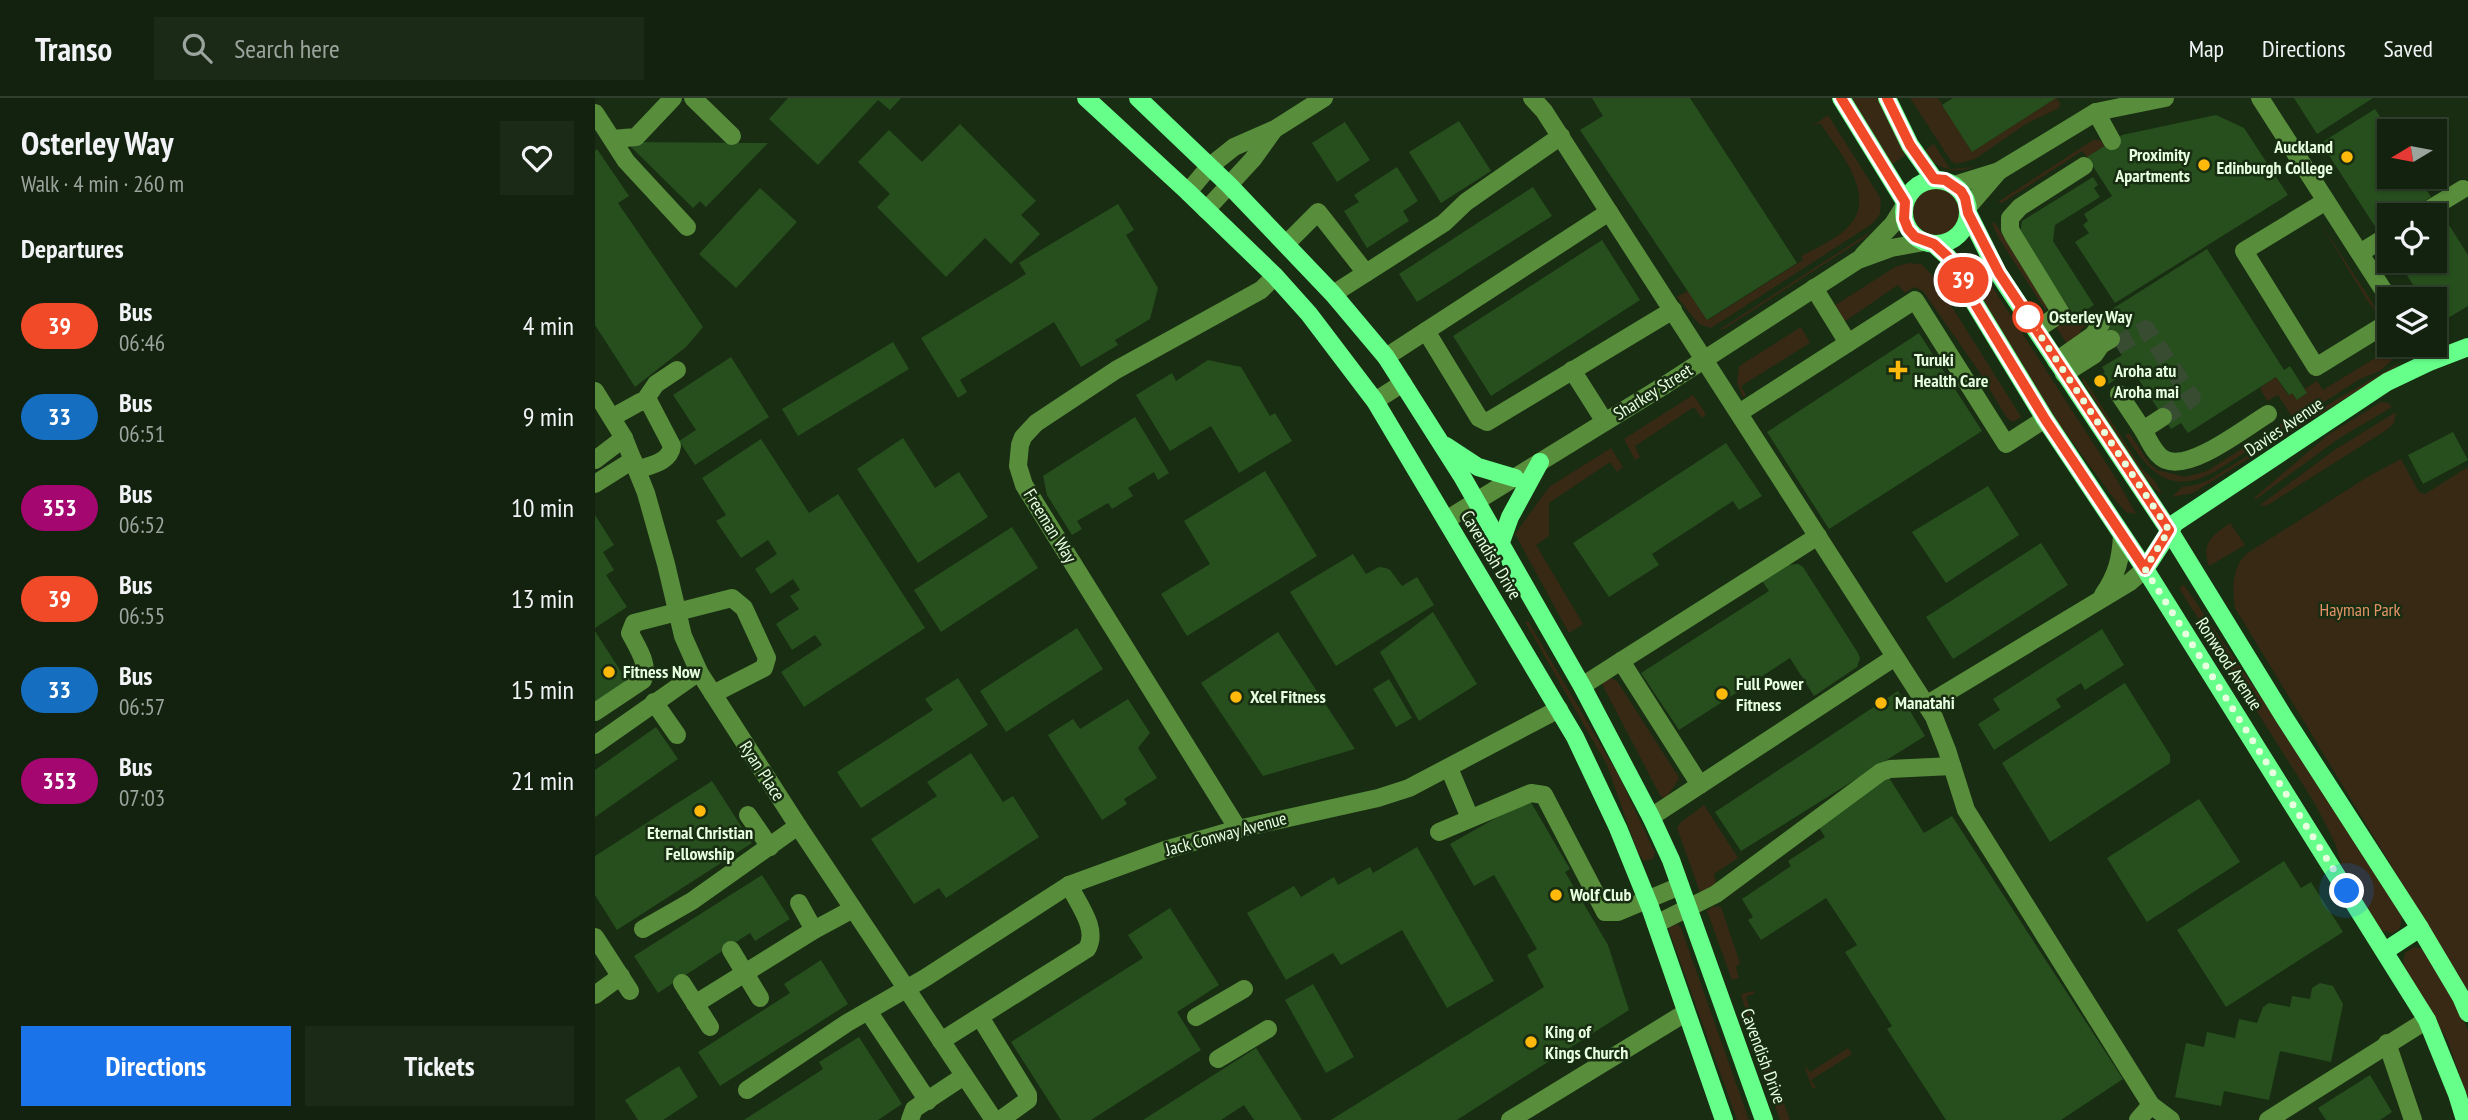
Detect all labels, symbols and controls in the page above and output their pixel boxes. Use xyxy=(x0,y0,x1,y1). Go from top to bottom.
search box xyxy=(154,17,644,80)
text: Transo xyxy=(35,27,112,70)
icon: search xyxy=(178,29,216,67)
text: Search here xyxy=(234,32,340,65)
text: Map xyxy=(2189,33,2224,64)
text: Directions xyxy=(2262,33,2346,64)
text: Saved xyxy=(2384,33,2433,64)
north arrow xyxy=(2377,119,2447,189)
map controls xyxy=(2377,119,2447,357)
text: Osterley Way xyxy=(21,121,173,164)
button: heart xyxy=(500,121,574,195)
place label: Auckland Edinburgh College xyxy=(2216,135,2333,179)
place label: Proximity Apartments xyxy=(2114,143,2191,187)
marker: Auckland Edinburgh College xyxy=(2339,149,2355,165)
marker: Proximity Apartments xyxy=(2196,157,2212,173)
text: Walk · 4 min · 260 m xyxy=(21,169,184,198)
button: locate xyxy=(2377,203,2447,273)
text: Departures xyxy=(21,232,124,265)
line badge: 39 xyxy=(1931,257,1995,303)
text: 39 xyxy=(1952,264,1974,295)
button: layers xyxy=(2377,287,2447,357)
text: Bus xyxy=(119,295,152,328)
marker: Osterley Way xyxy=(2013,302,2043,332)
place label: Osterley Way xyxy=(2049,305,2133,328)
text: 4 min xyxy=(523,309,574,342)
text: 39 xyxy=(48,310,71,341)
text: 06:46 xyxy=(119,328,165,357)
place label: Turuki Health Care xyxy=(1914,348,1989,392)
street label: Sharkey Street xyxy=(1609,358,1697,425)
place label: Aroha atu Aroha mai xyxy=(2113,359,2179,403)
marker: Turuki Health Care xyxy=(1888,360,1908,380)
marker: Aroha atu Aroha mai xyxy=(2092,373,2108,389)
text: Bus xyxy=(119,386,152,419)
street label: Davies Avenue xyxy=(2240,392,2327,461)
text: 9 min xyxy=(523,400,574,433)
text: 33 xyxy=(48,401,71,432)
text: 06:51 xyxy=(119,419,165,448)
text: Bus xyxy=(119,477,152,510)
street label: Freeman Way xyxy=(1019,484,1082,567)
text: 10 min xyxy=(511,491,574,524)
text: 353 xyxy=(42,492,77,523)
street label: Cavendish Drive xyxy=(1456,506,1527,603)
text: 06:52 xyxy=(119,510,165,539)
text: Bus xyxy=(119,568,152,601)
text: 13 min xyxy=(511,582,574,615)
text: 39 xyxy=(48,583,71,614)
park label: Hayman Park xyxy=(2320,598,2401,621)
text: 06:55 xyxy=(119,601,165,630)
street label: Ronwood Avenue xyxy=(2191,613,2268,715)
text: Bus xyxy=(119,659,152,692)
place label: Fitness Now xyxy=(623,660,701,683)
marker: Fitness Now xyxy=(601,664,617,680)
place label: Full Power Fitness xyxy=(1736,672,1804,716)
text: 15 min xyxy=(511,673,574,706)
text: 33 xyxy=(48,674,71,705)
place label: Xcel Fitness xyxy=(1250,685,1326,708)
marker: Full Power Fitness xyxy=(1714,686,1730,702)
marker: Xcel Fitness xyxy=(1228,689,1244,705)
place label: Manatahi xyxy=(1895,691,1955,714)
text: 06:57 xyxy=(119,692,165,721)
marker: Manatahi xyxy=(1873,695,1889,711)
street label: Ryan Place xyxy=(735,736,790,805)
text: Bus xyxy=(119,750,152,783)
text: 21 min xyxy=(511,764,574,797)
text: 353 xyxy=(42,765,77,796)
text: 07:03 xyxy=(119,783,165,812)
marker: Eternal Christian Fellowship xyxy=(692,803,708,819)
street label: Jack Conway Avenue xyxy=(1162,806,1289,861)
place label: Eternal Christian Fellowship xyxy=(647,821,753,865)
your location xyxy=(2329,873,2364,908)
place label: Wolf Club xyxy=(1569,883,1631,906)
marker: Wolf Club xyxy=(1548,887,1564,903)
street label: Cavendish Drive xyxy=(1736,1005,1791,1107)
place label: King of Kings Church xyxy=(1545,1020,1628,1064)
button: Directions xyxy=(21,1026,291,1106)
button: Tickets xyxy=(305,1026,574,1106)
marker: King of Kings Church xyxy=(1523,1034,1539,1050)

